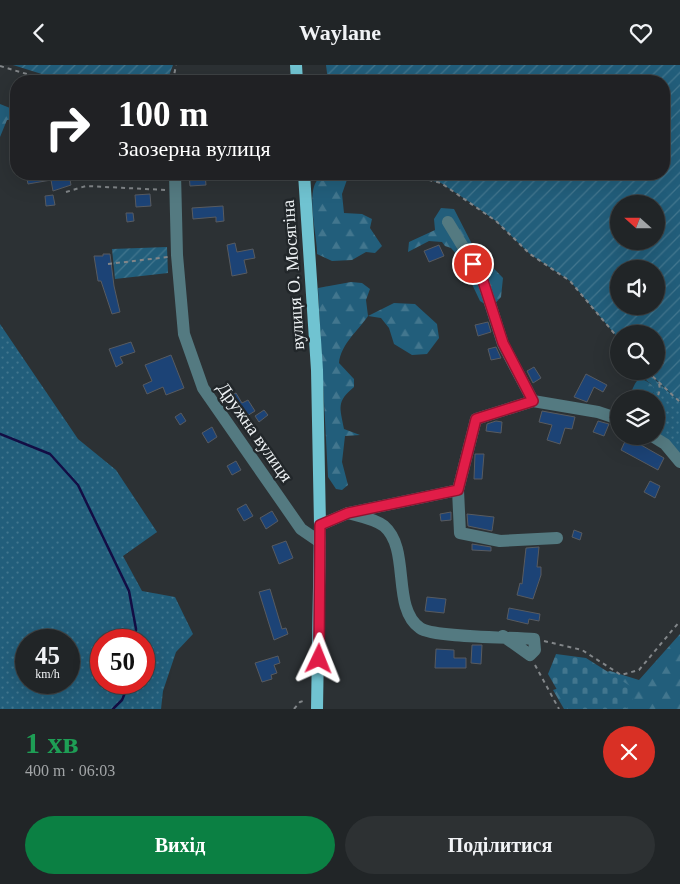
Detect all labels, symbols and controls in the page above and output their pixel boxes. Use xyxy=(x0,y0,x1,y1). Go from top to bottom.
icon: back xyxy=(25,19,53,47)
icon: heart xyxy=(627,19,655,47)
text: Waylane xyxy=(299,20,381,45)
icon: right xyxy=(35,95,100,160)
text: 100 m xyxy=(118,95,208,134)
text: Заозерна вулиця xyxy=(118,136,271,161)
north arrow xyxy=(610,195,665,250)
map controls xyxy=(610,195,665,445)
street label: вулиця О. Мосягіна xyxy=(278,199,308,351)
pin xyxy=(452,243,494,285)
icon: arrive xyxy=(459,250,487,278)
button: sound xyxy=(610,260,665,315)
button: search xyxy=(610,325,665,380)
street label: Дружна вулиця xyxy=(213,378,297,486)
button: layers xyxy=(610,390,665,445)
speed limit sign: 50 xyxy=(90,629,155,694)
position arrow xyxy=(292,632,344,684)
text: 45 xyxy=(35,642,60,669)
text: km/h xyxy=(35,667,60,681)
text: 1 хв xyxy=(25,726,79,759)
button: close xyxy=(603,726,655,778)
text: 400 m · 06:03 xyxy=(25,762,115,779)
button: Вихід xyxy=(25,816,335,874)
button: Поділитися xyxy=(345,816,655,874)

